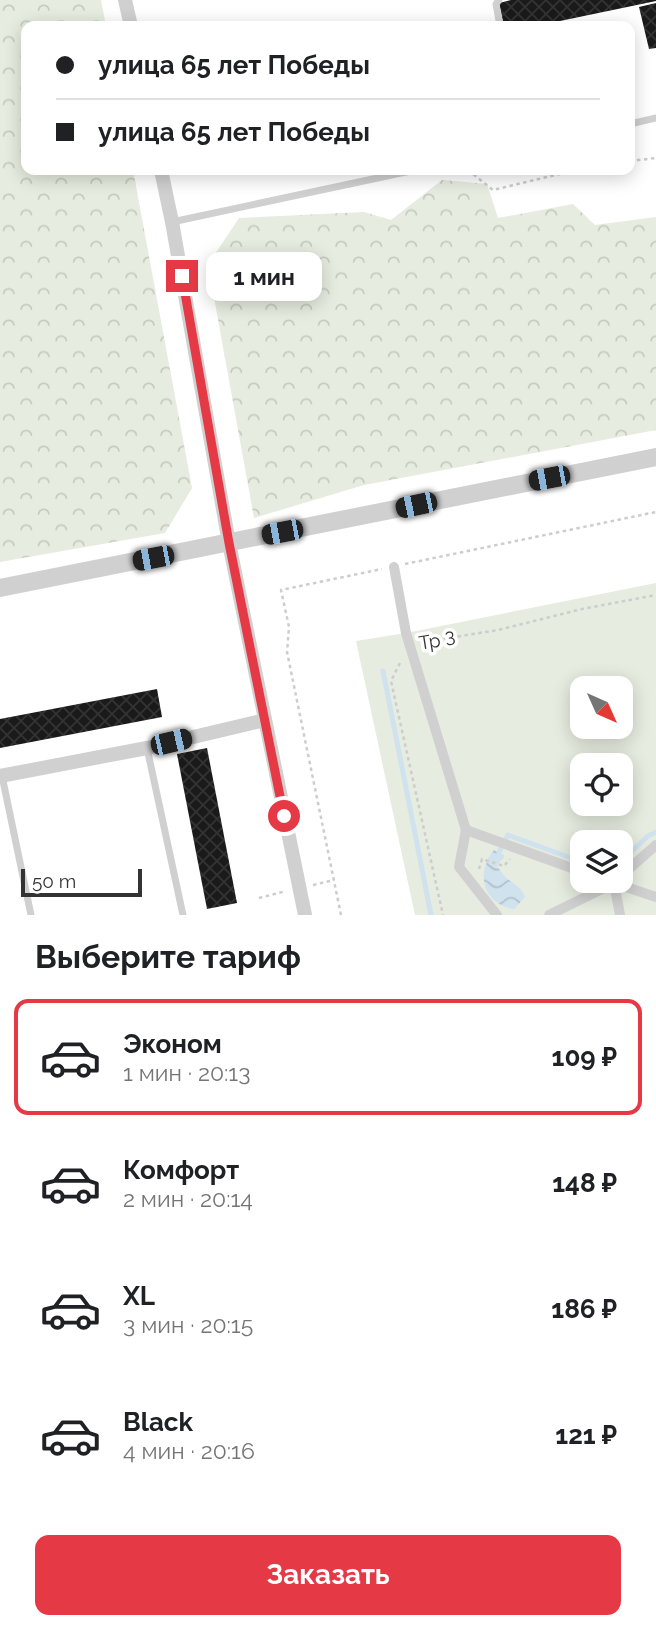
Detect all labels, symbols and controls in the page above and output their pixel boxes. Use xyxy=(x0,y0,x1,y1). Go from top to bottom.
text: улица 65 лет Победы xyxy=(98,50,370,80)
text: улица 65 лет Победы xyxy=(98,117,370,147)
callout: 1 мин xyxy=(206,252,322,300)
route end xyxy=(166,260,198,292)
text: 1 мин xyxy=(233,263,295,290)
car xyxy=(527,464,572,492)
car xyxy=(394,490,439,520)
car xyxy=(260,518,305,546)
car xyxy=(131,544,176,572)
street label: Тр З xyxy=(417,626,457,654)
north arrow xyxy=(570,676,634,738)
map controls xyxy=(570,676,633,893)
car xyxy=(149,727,194,757)
button: locate xyxy=(570,753,633,816)
route start xyxy=(268,800,300,832)
button: layers xyxy=(570,830,633,893)
scale bar xyxy=(21,866,142,898)
text: 50 m xyxy=(32,870,76,892)
text: Выберите тариф xyxy=(35,938,301,975)
icon: car xyxy=(39,1026,102,1089)
text: Эконом xyxy=(123,1029,222,1059)
text: 109 ₽ xyxy=(552,1042,617,1072)
text: 1 мин · 20:13 xyxy=(123,1059,251,1086)
icon: car xyxy=(39,1152,102,1215)
text: Комфорт xyxy=(123,1155,239,1185)
text: 148 ₽ xyxy=(552,1168,617,1198)
text: 2 мин · 20:14 xyxy=(123,1185,253,1212)
icon: car xyxy=(39,1278,102,1341)
text: XL xyxy=(123,1281,155,1311)
text: 186 ₽ xyxy=(551,1294,617,1324)
text: 3 мин · 20:15 xyxy=(123,1311,253,1338)
icon: car xyxy=(39,1404,102,1467)
text: Black xyxy=(123,1407,193,1437)
text: 121 ₽ xyxy=(555,1420,617,1450)
text: 4 мин · 20:16 xyxy=(123,1437,255,1464)
button: Заказать xyxy=(35,1535,621,1615)

